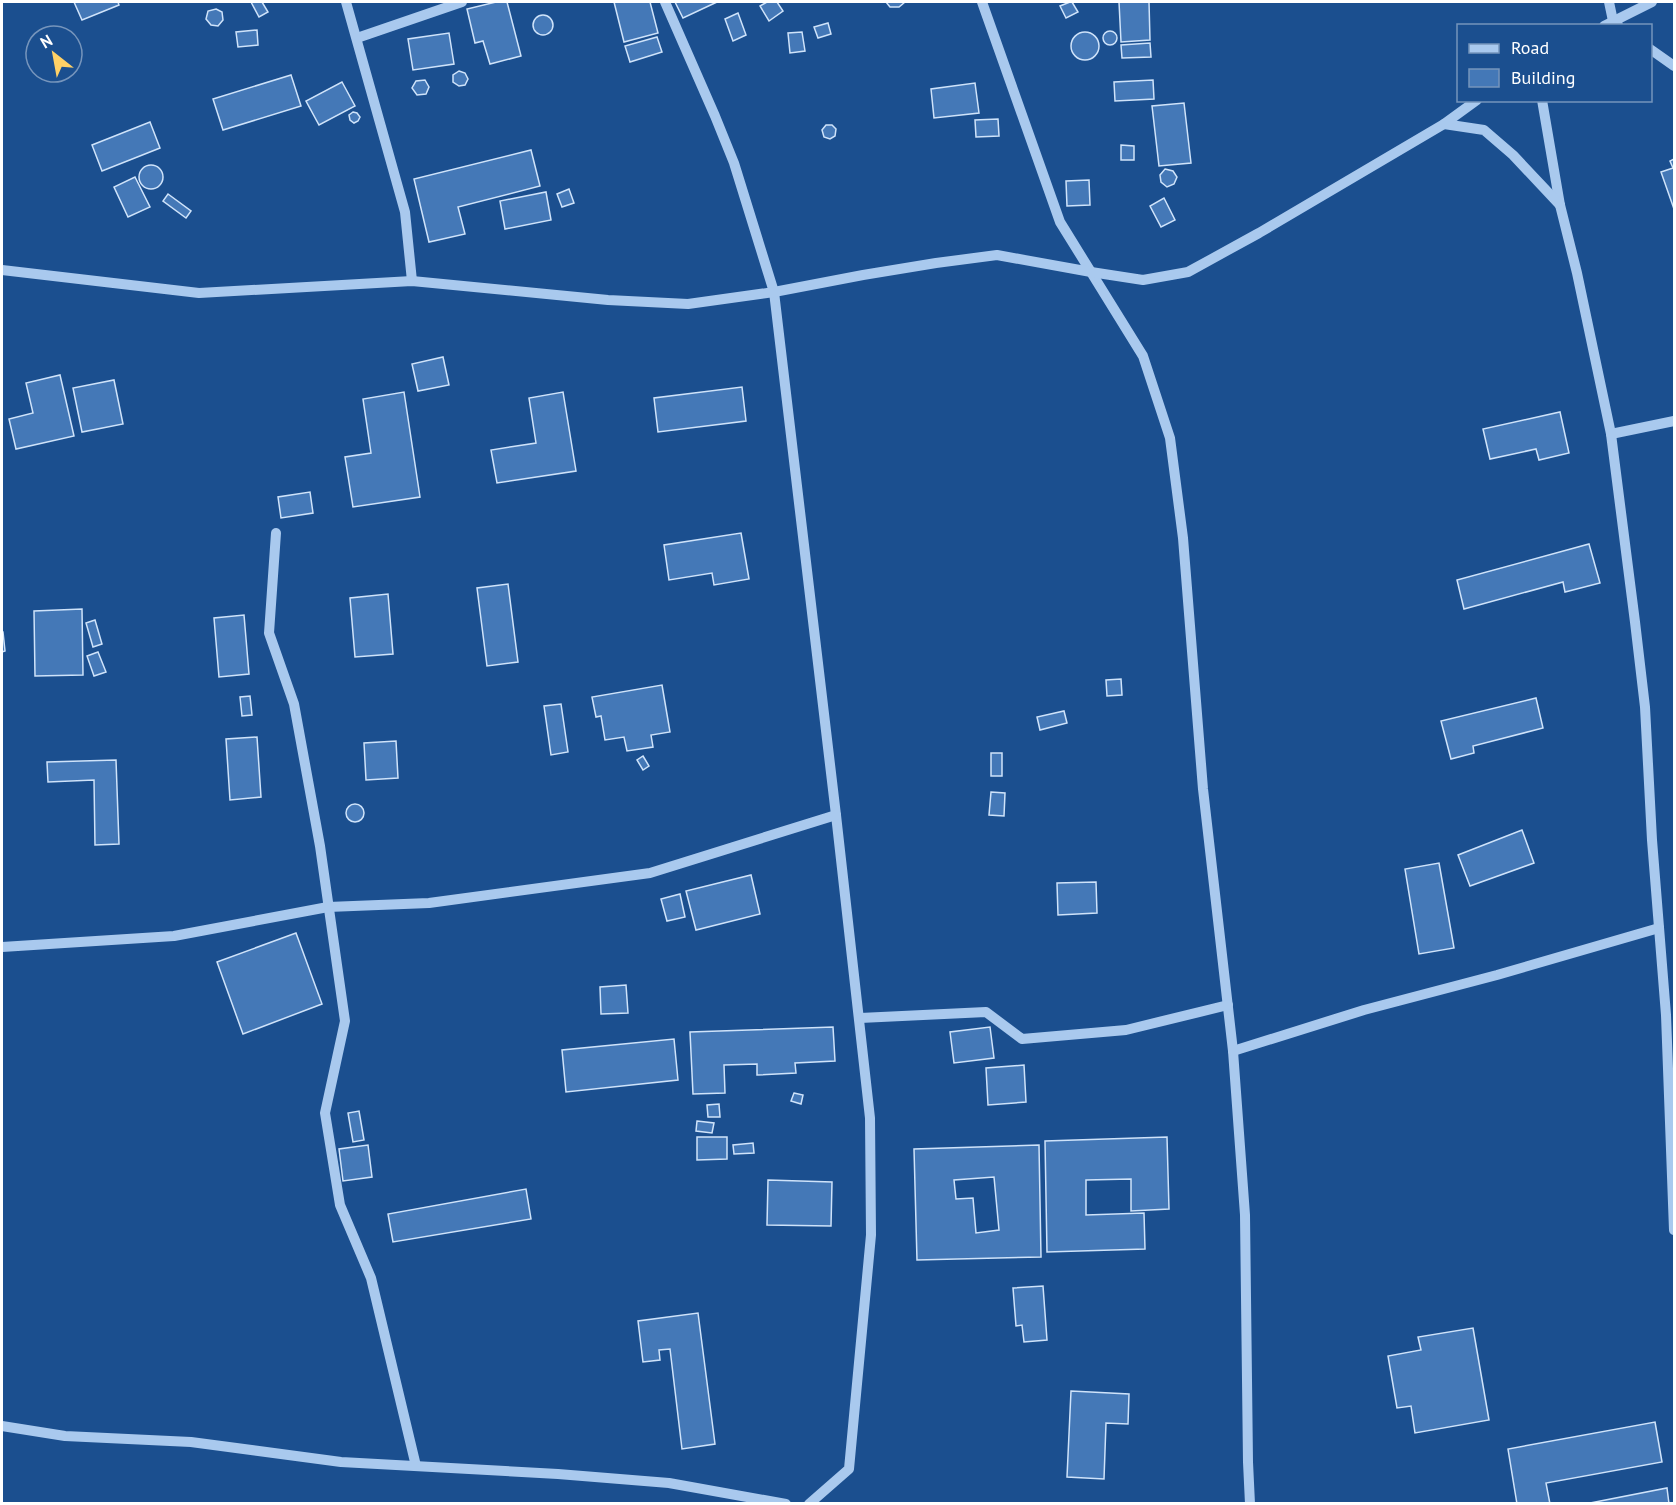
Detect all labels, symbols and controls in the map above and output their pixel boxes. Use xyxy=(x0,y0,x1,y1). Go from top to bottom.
north arrow xyxy=(24,24,84,84)
legend xyxy=(1457,24,1652,102)
text: N xyxy=(37,30,56,52)
text: Road xyxy=(1511,36,1549,59)
text: Building xyxy=(1511,66,1575,89)

